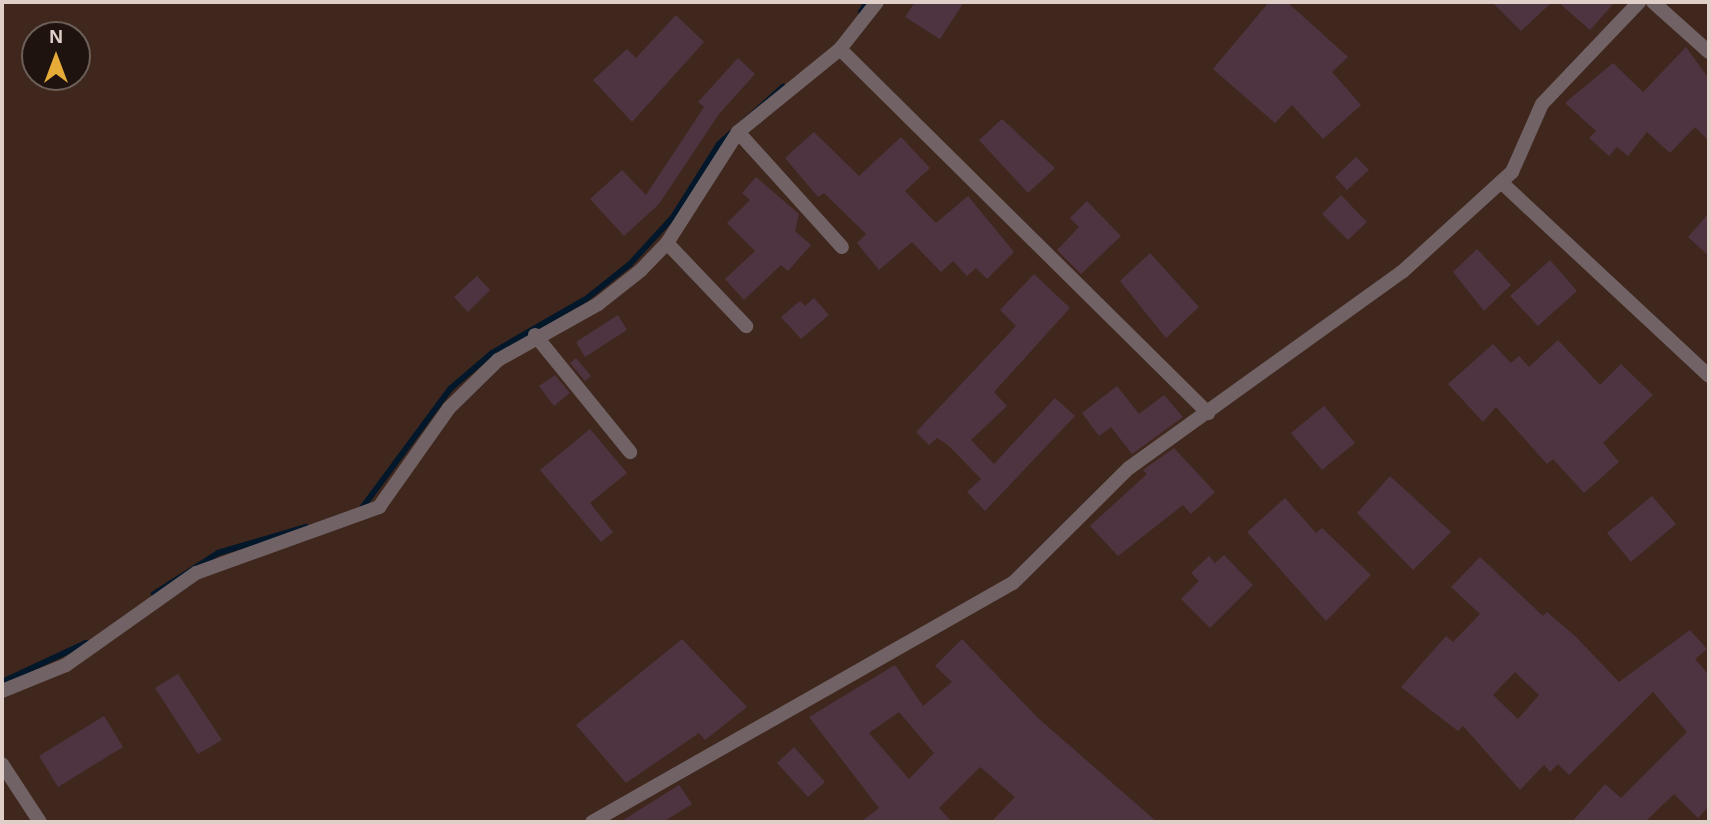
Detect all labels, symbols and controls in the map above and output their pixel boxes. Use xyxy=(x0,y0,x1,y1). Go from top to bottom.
north arrow xyxy=(21,21,91,91)
text: N xyxy=(49,26,63,47)

